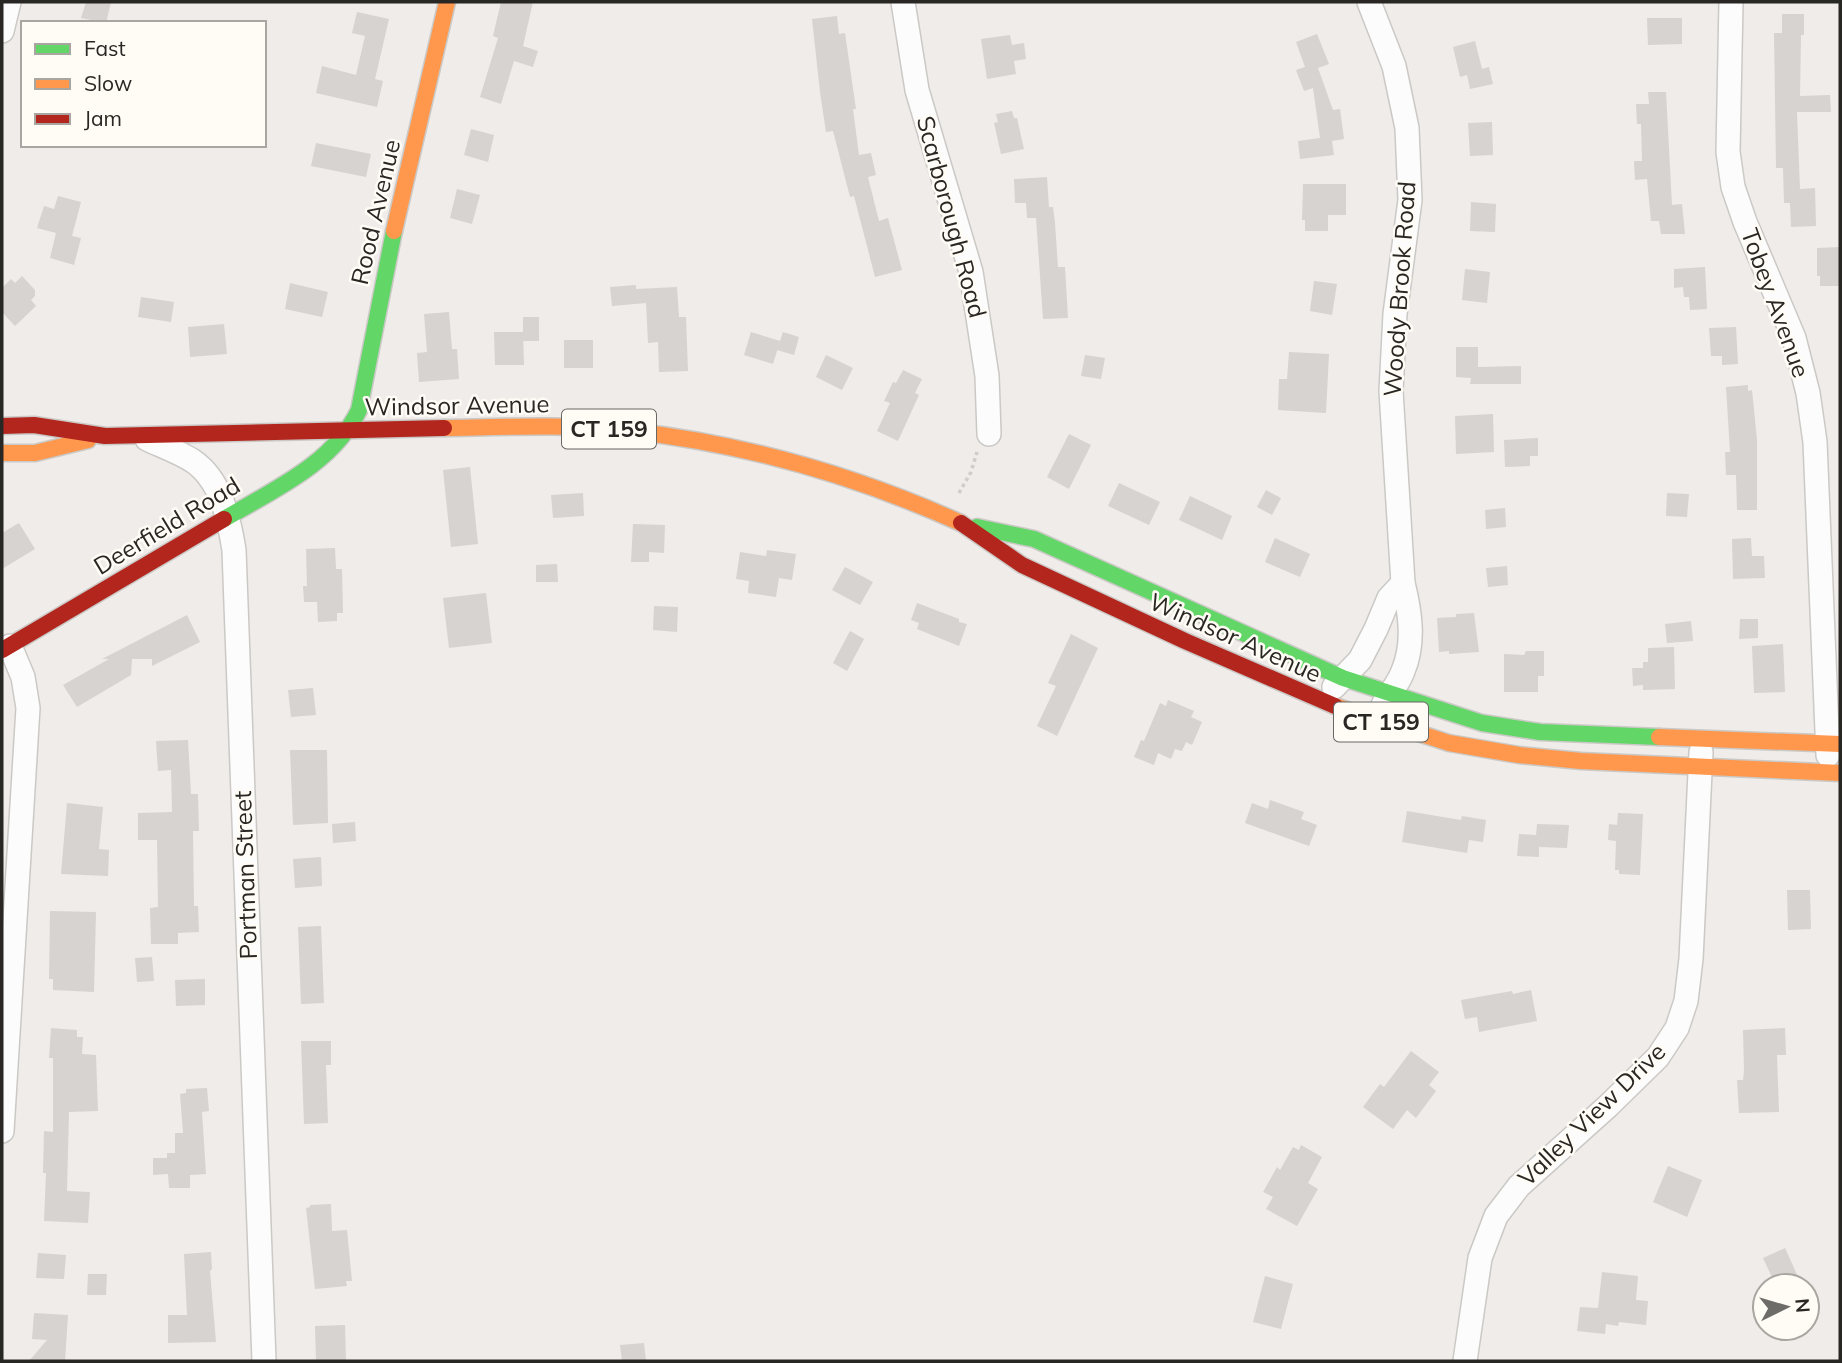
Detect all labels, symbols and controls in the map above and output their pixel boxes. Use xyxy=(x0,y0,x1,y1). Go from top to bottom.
legend xyxy=(21,21,266,147)
text: Fast xyxy=(84,35,126,61)
text: Slow xyxy=(84,70,132,96)
text: Jam xyxy=(84,105,122,131)
street label: Scarborough Road xyxy=(911,113,993,321)
street label: Rood Avenue xyxy=(344,136,406,287)
street label: Woody Brook Road xyxy=(1377,180,1421,398)
street label: Tobey Avenue xyxy=(1735,224,1817,381)
street label: Windsor Avenue xyxy=(364,388,550,422)
road number: CT 159 xyxy=(562,410,656,448)
street label: Deerfield Road xyxy=(88,470,245,581)
street label: Windsor Avenue xyxy=(1145,586,1326,688)
road number: CT 159 xyxy=(1334,702,1428,742)
street label: Portman Street xyxy=(227,790,263,960)
street label: Valley View Drive xyxy=(1511,1036,1671,1192)
north arrow xyxy=(1751,1272,1821,1342)
text: N xyxy=(1790,1297,1816,1314)

